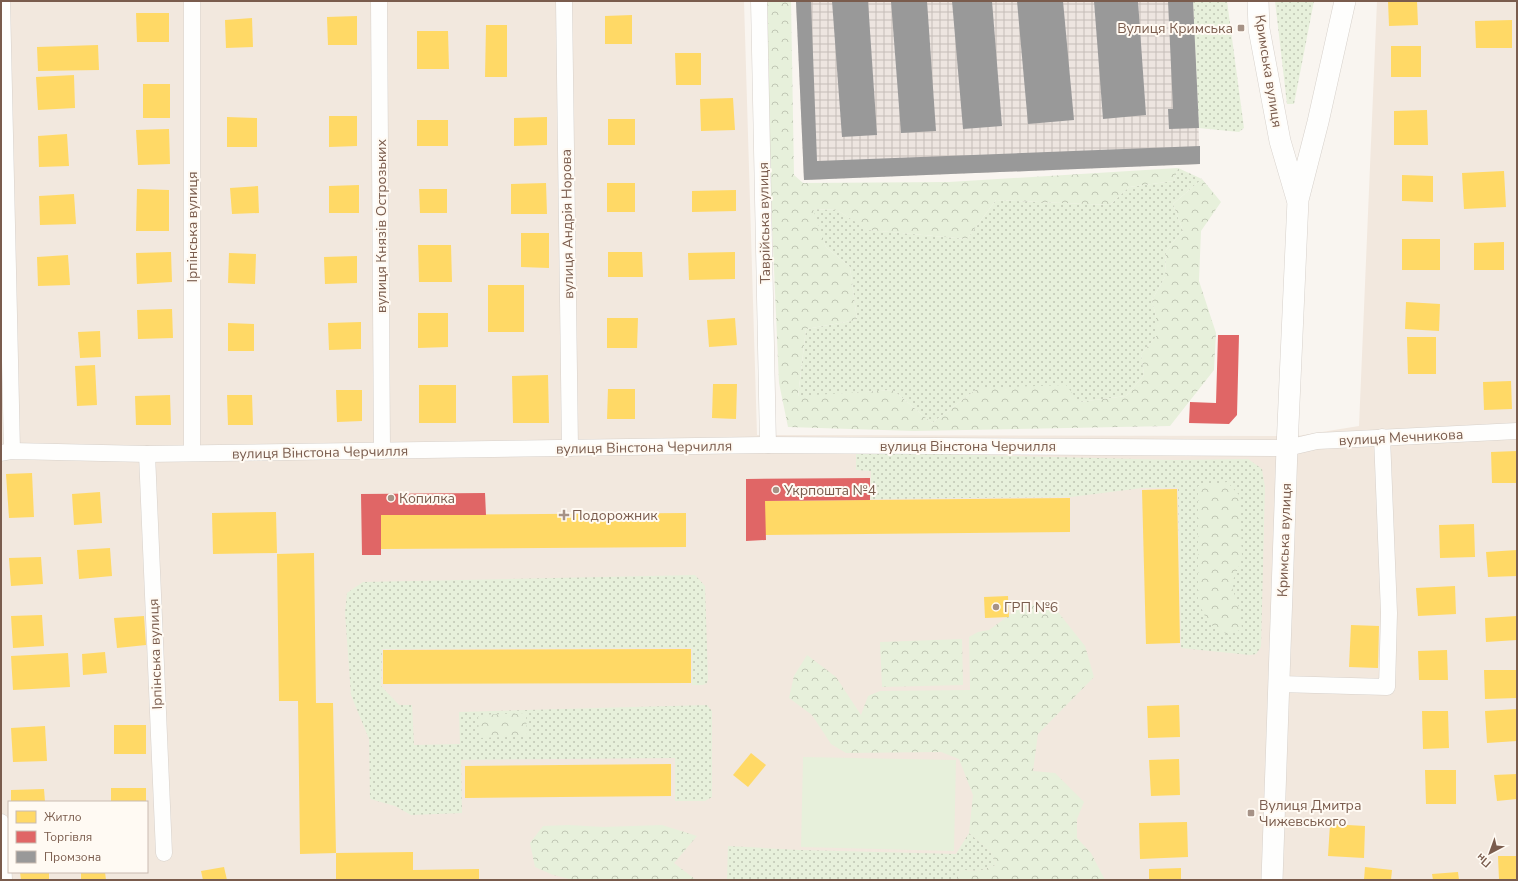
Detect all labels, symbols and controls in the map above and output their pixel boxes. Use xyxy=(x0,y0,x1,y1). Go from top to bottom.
street label: Кримська вулиця xyxy=(1250,13,1287,129)
place label: Вулиця Кримська xyxy=(1117,19,1233,38)
marker: Вулиця Кримська xyxy=(1236,23,1246,33)
street label: вулиця Князів Острозьких xyxy=(372,139,391,313)
street label: вулиця Андрія Норова xyxy=(557,149,578,299)
street label: Таврійська вулиця xyxy=(754,162,775,284)
street label: Ірпінська вулиця xyxy=(183,171,202,283)
street label: вулиця Мечникова xyxy=(1338,425,1464,450)
street label: вулиця Вінстона Черчилля xyxy=(556,436,732,459)
street label: вулиця Вінстона Черчилля xyxy=(880,437,1056,456)
street label: вулиця Вінстона Черчилля xyxy=(232,441,408,464)
place label: Укрпошта №4 xyxy=(783,481,876,500)
street label: Кримська вулиця xyxy=(1273,483,1296,597)
marker: Укрпошта №4 xyxy=(771,485,781,495)
place label: Копилка xyxy=(399,489,455,508)
marker: Копилка xyxy=(386,493,396,503)
place label: Подорожник xyxy=(572,506,658,525)
marker: Подорожник xyxy=(559,510,569,520)
street label: Ірпінська вулиця xyxy=(144,598,167,710)
place label: ГРП №6 xyxy=(1004,598,1058,617)
marker: ГРП №6 xyxy=(991,602,1001,612)
place label: Вулиця Дмитра Чижевського xyxy=(1259,796,1361,831)
legend xyxy=(8,801,148,873)
marker: Вулиця Дмитра Чижевського xyxy=(1246,808,1256,818)
text: Житло xyxy=(44,809,82,825)
text: Торгівля xyxy=(44,829,92,845)
north arrow xyxy=(1470,833,1510,873)
text: Промзона xyxy=(44,849,101,865)
text: Пн xyxy=(1473,850,1494,871)

